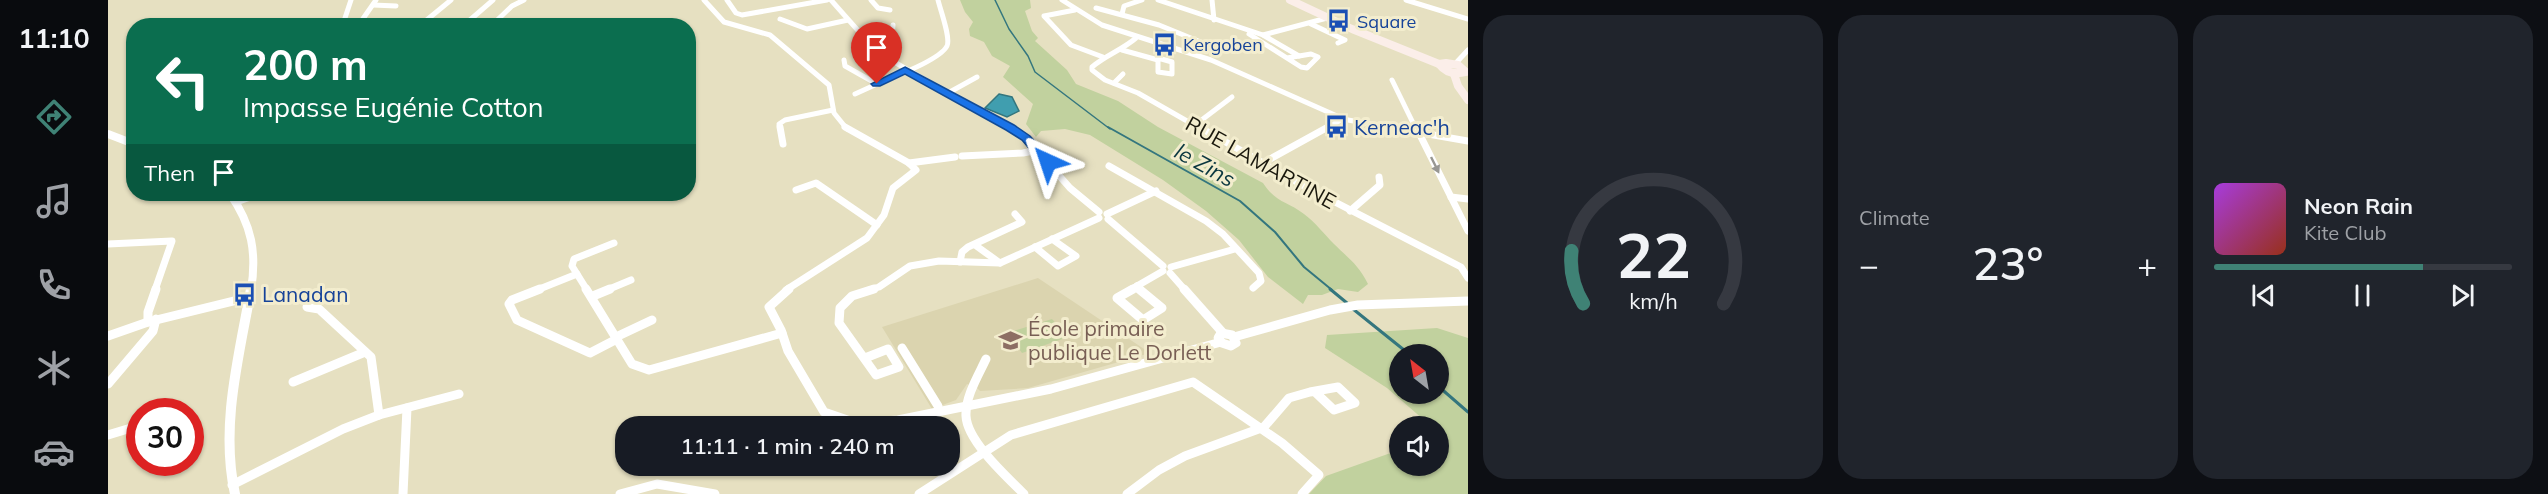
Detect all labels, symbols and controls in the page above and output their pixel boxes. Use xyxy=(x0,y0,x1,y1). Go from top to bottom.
bus stop icon: Square xyxy=(1326,8,1352,34)
place label: Square xyxy=(1357,10,1416,33)
text: 11:10 xyxy=(18,21,90,55)
pin xyxy=(851,22,902,84)
icon: arrive xyxy=(860,31,893,64)
bus stop icon: Kergoben xyxy=(1152,31,1178,57)
place label: Kergoben xyxy=(1183,33,1263,56)
text: 200 m xyxy=(243,38,368,91)
icon: left xyxy=(144,42,222,120)
text: Impasse Eugénie Cotton xyxy=(243,90,543,124)
icon: directions xyxy=(33,96,75,138)
street label: RUE LAMARTINE xyxy=(1181,110,1341,214)
bus stop icon: Kerneac'h xyxy=(1323,114,1349,140)
place label: Kerneac'h xyxy=(1354,114,1450,140)
position arrow xyxy=(1016,130,1080,194)
water label: le Zins xyxy=(1170,137,1240,193)
icon: arrive xyxy=(207,156,240,189)
one-way arrow xyxy=(1431,157,1440,174)
text: Then xyxy=(144,159,195,187)
icon: music xyxy=(33,180,75,222)
text: Neon Rain xyxy=(2304,192,2413,220)
text: Climate xyxy=(1859,205,1930,230)
text: 22 xyxy=(1616,215,1690,294)
text: Kite Club xyxy=(2304,220,2386,245)
text: 23° xyxy=(1973,235,2043,291)
text: − xyxy=(1859,244,1879,285)
text: + xyxy=(2137,244,2157,285)
icon: phone xyxy=(33,264,75,306)
icon: previous xyxy=(2247,279,2280,312)
icon: pause xyxy=(2346,279,2379,312)
icon: next xyxy=(2446,279,2479,312)
bus stop icon: Lanadan xyxy=(231,281,257,307)
place label: Lanadan xyxy=(262,281,348,307)
text: km/h xyxy=(1629,287,1677,314)
place label: École primaire publique Le Dorlett xyxy=(1028,315,1211,365)
school or university icon: École primaire publique Le Dorlett xyxy=(997,327,1023,353)
north arrow xyxy=(1389,344,1449,404)
map controls xyxy=(1389,344,1449,476)
icon: climate xyxy=(33,347,75,389)
speed limit sign: 30 xyxy=(126,398,204,476)
button: sound xyxy=(1389,416,1449,476)
icon: car xyxy=(33,431,75,473)
text: 11:11 · 1 min · 240 m xyxy=(680,432,895,460)

